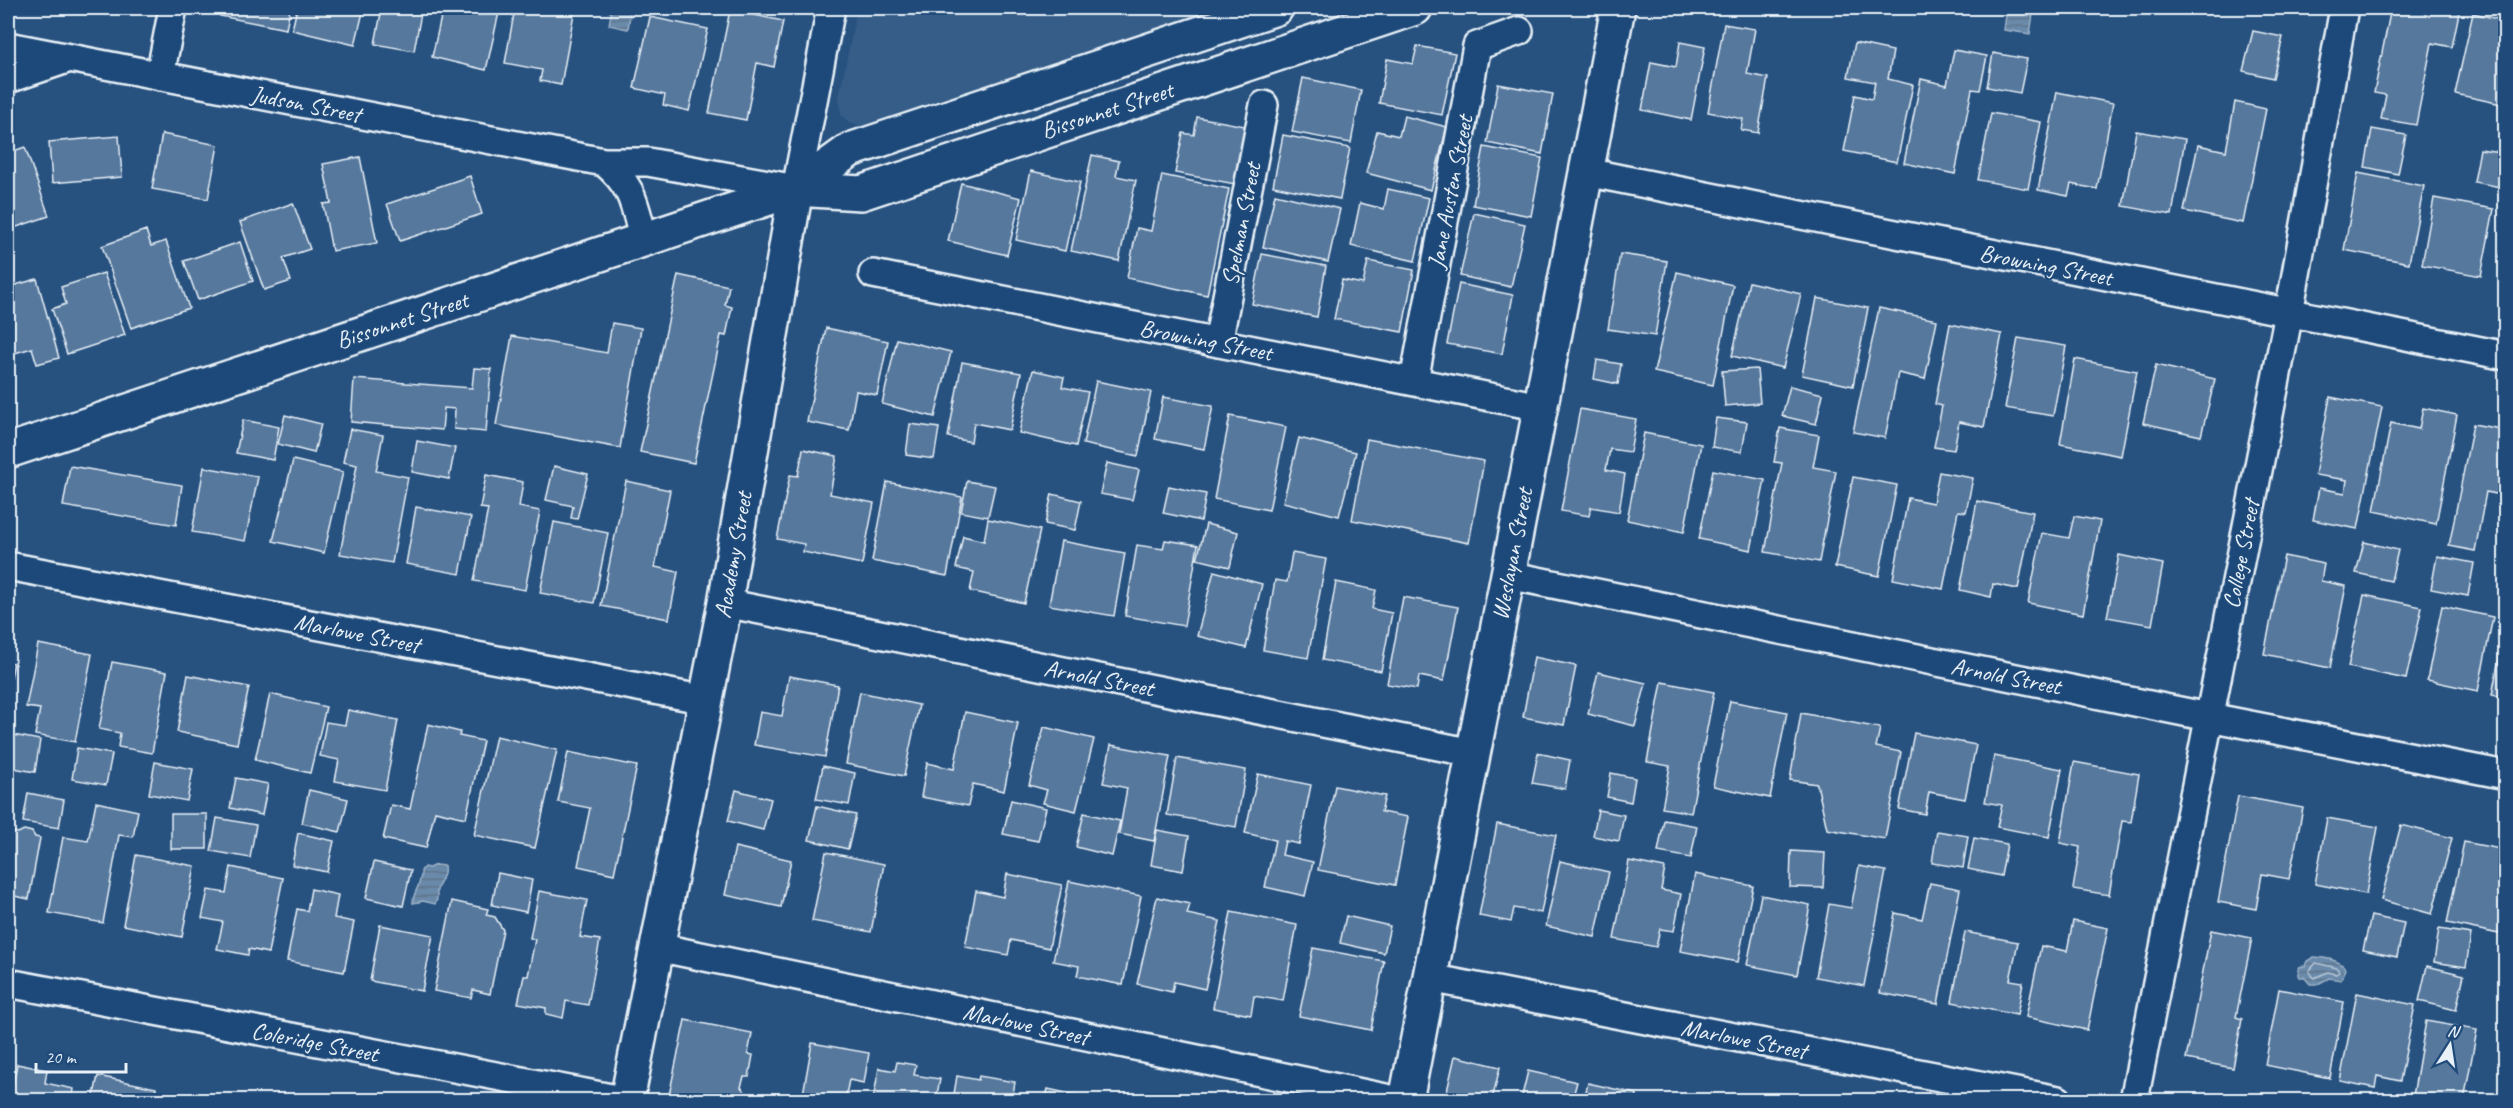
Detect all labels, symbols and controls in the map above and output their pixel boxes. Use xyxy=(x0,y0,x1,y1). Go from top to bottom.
street label: Bissonnet Street xyxy=(1037,74,1179,145)
street label: Judson Street xyxy=(248,79,366,130)
street label: Jane Austen Street xyxy=(1420,111,1480,272)
street label: Spelman Street xyxy=(1214,158,1268,288)
street label: Browning Street xyxy=(1977,237,2117,293)
street label: Bissonnet Street xyxy=(332,284,474,355)
street label: Browning Street xyxy=(1137,312,1277,368)
street label: Weslayan Street xyxy=(1485,484,1540,622)
street label: Academy Street xyxy=(707,488,759,620)
street label: College Street xyxy=(2216,494,2267,611)
street label: Marlowe Street xyxy=(292,606,425,660)
street label: Arnold Street xyxy=(1949,651,2065,702)
street label: Arnold Street xyxy=(1042,653,1158,704)
street label: Marlowe Street xyxy=(961,996,1094,1053)
street label: Marlowe Street xyxy=(1679,1012,1812,1066)
street label: Coleridge Street xyxy=(249,1015,383,1069)
north arrow xyxy=(2420,1015,2480,1075)
text: N xyxy=(2446,1020,2463,1043)
scale bar xyxy=(36,1036,126,1074)
text: 20 m xyxy=(45,1046,78,1068)

